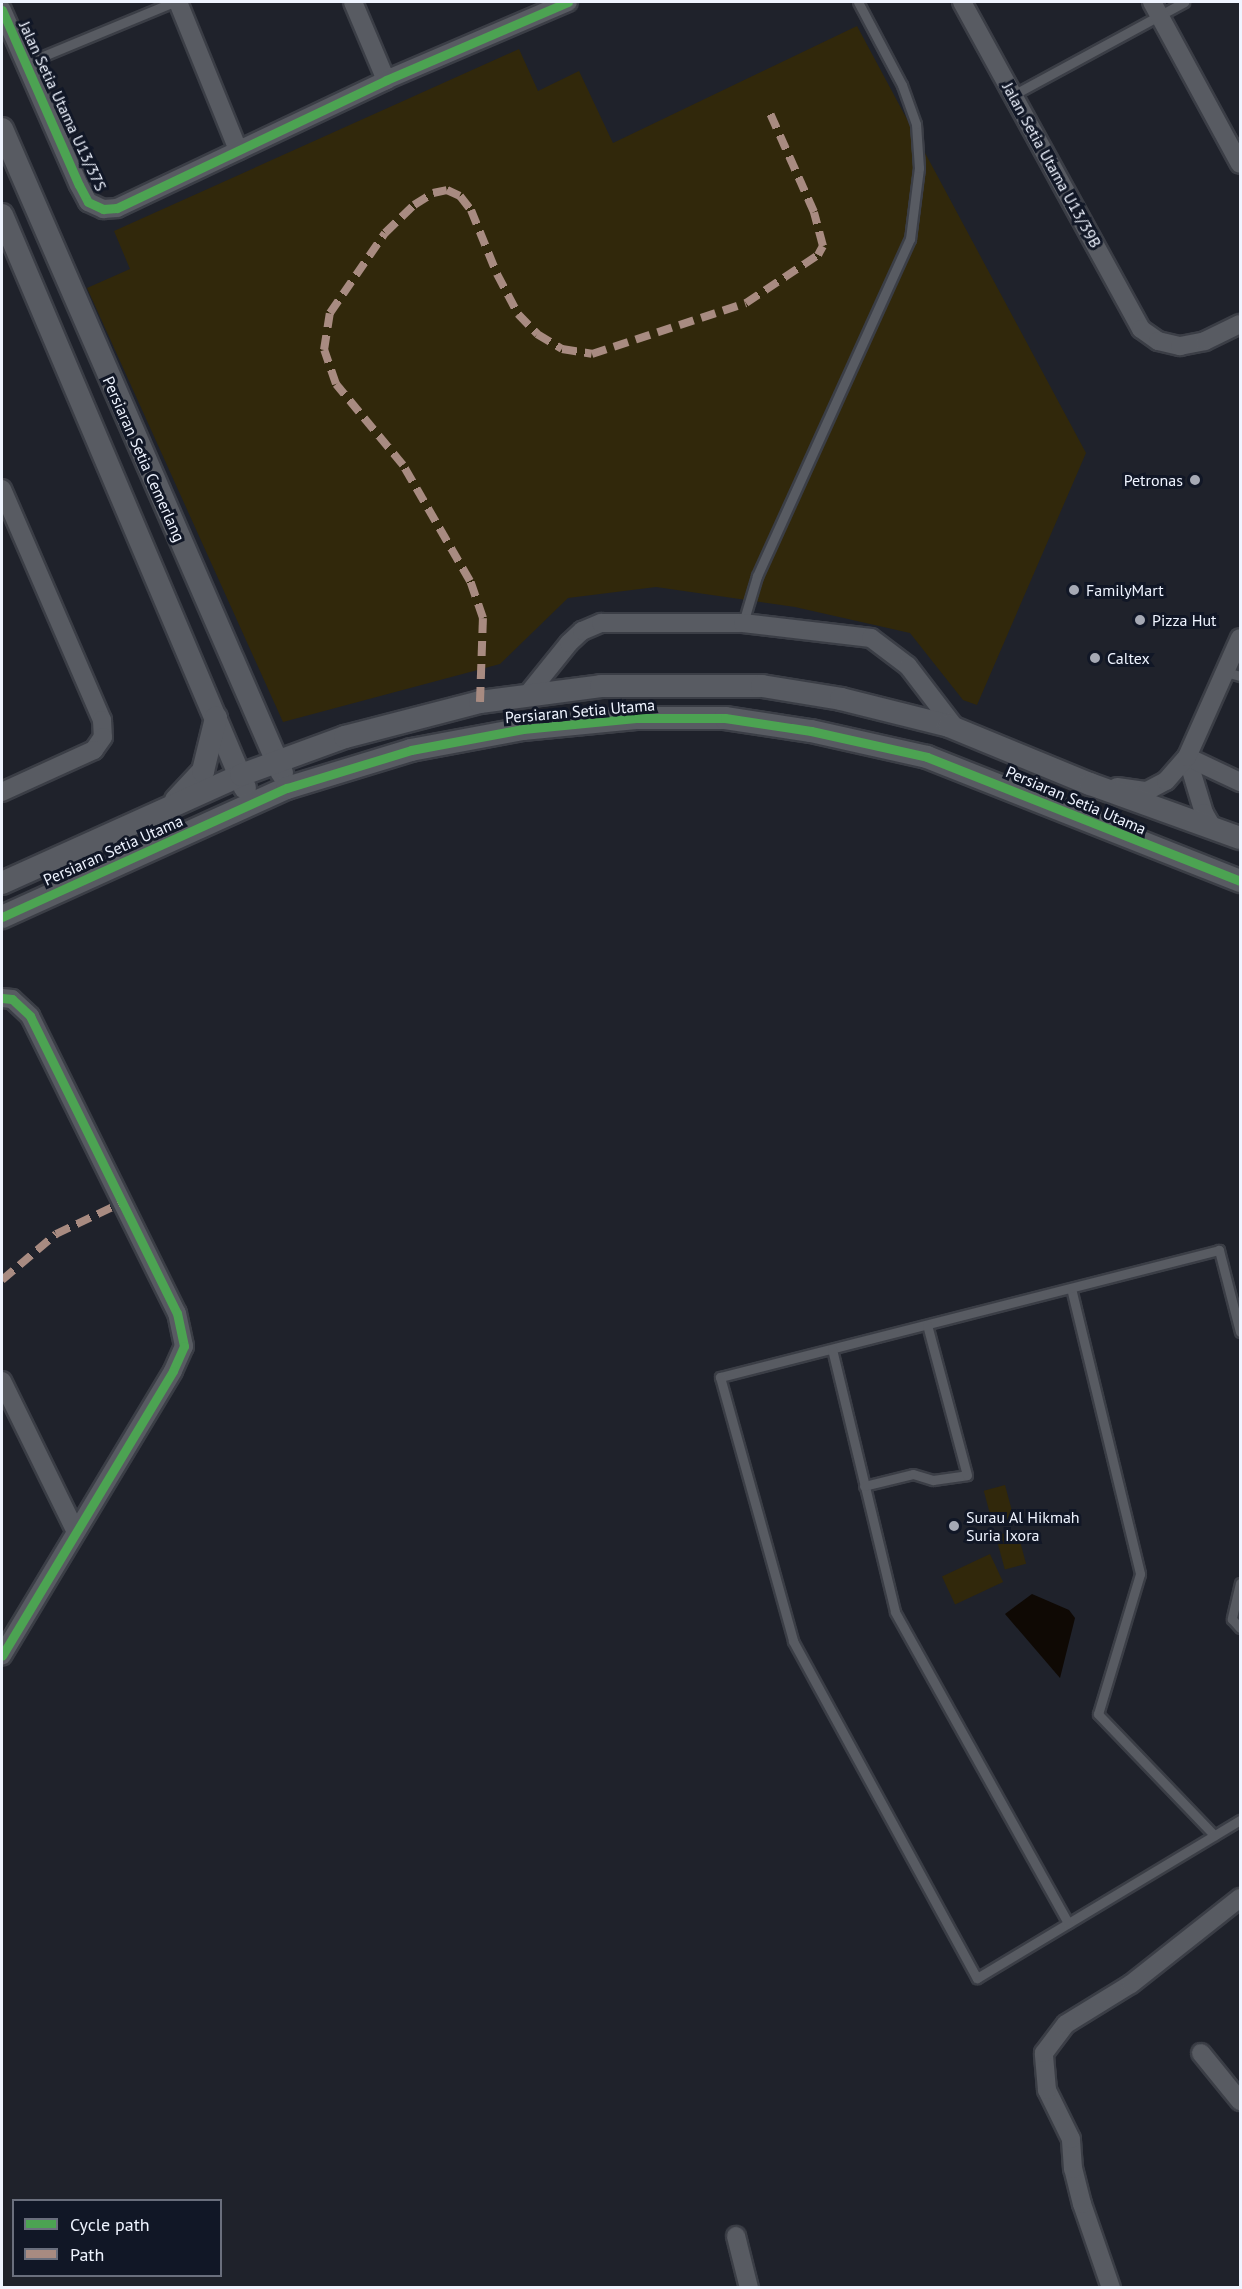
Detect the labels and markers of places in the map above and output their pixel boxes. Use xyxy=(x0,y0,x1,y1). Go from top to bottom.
place label: Petronas xyxy=(1124,470,1183,490)
marker: Petronas xyxy=(1188,473,1202,487)
place label: FamilyMart xyxy=(1086,580,1164,600)
marker: FamilyMart xyxy=(1067,583,1081,597)
place label: Pizza Hut xyxy=(1152,610,1217,630)
marker: Pizza Hut xyxy=(1133,613,1147,627)
place label: Caltex xyxy=(1107,648,1150,668)
marker: Caltex xyxy=(1088,651,1102,665)
place label: Surau Al Hikmah Suria Ixora xyxy=(966,1507,1080,1545)
marker: Surau Al Hikmah Suria Ixora xyxy=(947,1519,961,1533)

